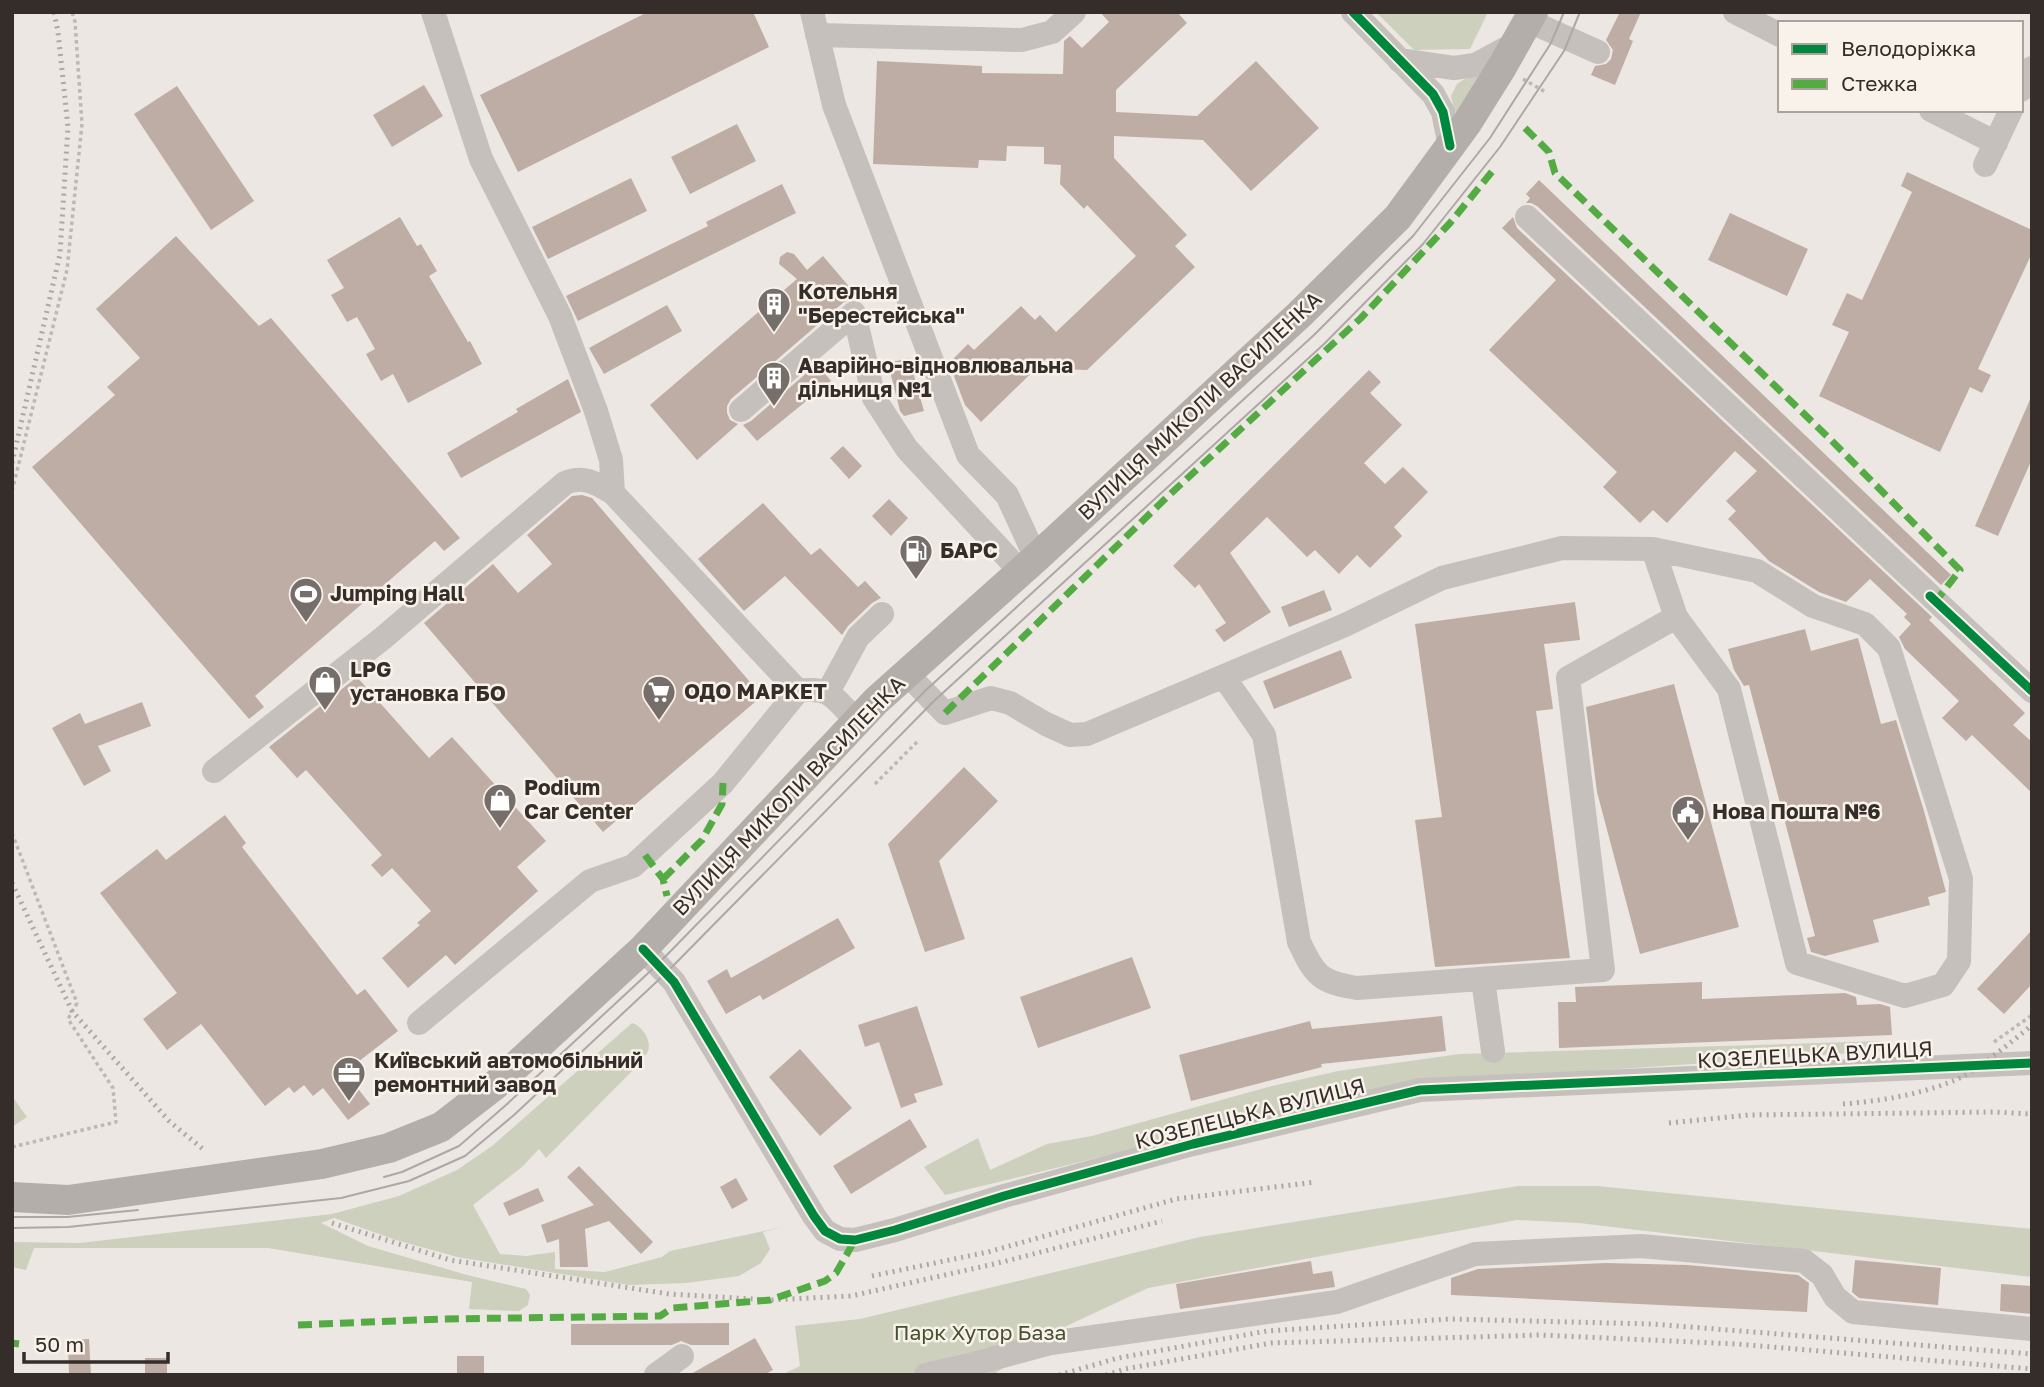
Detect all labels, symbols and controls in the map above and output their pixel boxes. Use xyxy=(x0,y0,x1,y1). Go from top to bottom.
legend xyxy=(1778,21,2023,112)
text: Велодоріжка xyxy=(1841,35,1976,61)
text: Стежка xyxy=(1841,70,1918,96)
place label: Котельня "Берестейська" xyxy=(798,278,965,328)
building icon: Котельня "Берестейська" xyxy=(755,285,793,334)
street label: ВУЛИЦЯ МИКОЛИ ВАСИЛЕНКА xyxy=(1072,285,1326,525)
place label: Аварійно-відновлювальна дільниця №1 xyxy=(798,352,1073,402)
building icon: Аварійно-відновлювальна дільниця №1 xyxy=(755,359,793,408)
fuel station icon: БАРС xyxy=(897,532,935,581)
place label: БАРС xyxy=(940,537,998,563)
sports icon: Jumping Hall xyxy=(287,575,325,624)
place label: Jumping Hall xyxy=(330,580,465,606)
place label: LPG установка ГБО xyxy=(350,656,506,706)
shop icon: LPG установка ГБО xyxy=(306,663,344,712)
street label: ВУЛИЦЯ МИКОЛИ ВАСИЛЕНКА xyxy=(667,670,910,921)
supermarket icon: ОДО МАРКЕТ xyxy=(640,673,678,722)
place label: ОДО МАРКЕТ xyxy=(684,678,827,704)
place label: Podium Car Center xyxy=(524,774,634,824)
shop icon: Podium Car Center xyxy=(481,781,519,830)
public building icon: Нова Пошта №6 xyxy=(1669,793,1707,842)
place label: Нова Пошта №6 xyxy=(1712,798,1881,824)
street label: КОЗЕЛЕЦЬКА ВУЛИЦЯ xyxy=(1697,1035,1933,1073)
place label: Київський автомобільний ремонтний завод xyxy=(374,1047,643,1097)
office icon: Київський автомобільний ремонтний завод xyxy=(330,1054,368,1103)
street label: КОЗЕЛЕЦЬКА ВУЛИЦЯ xyxy=(1132,1072,1367,1154)
park label: Парк Хутор База xyxy=(894,1319,1066,1345)
scale bar xyxy=(24,1320,168,1364)
text: 50 m xyxy=(35,1331,84,1357)

